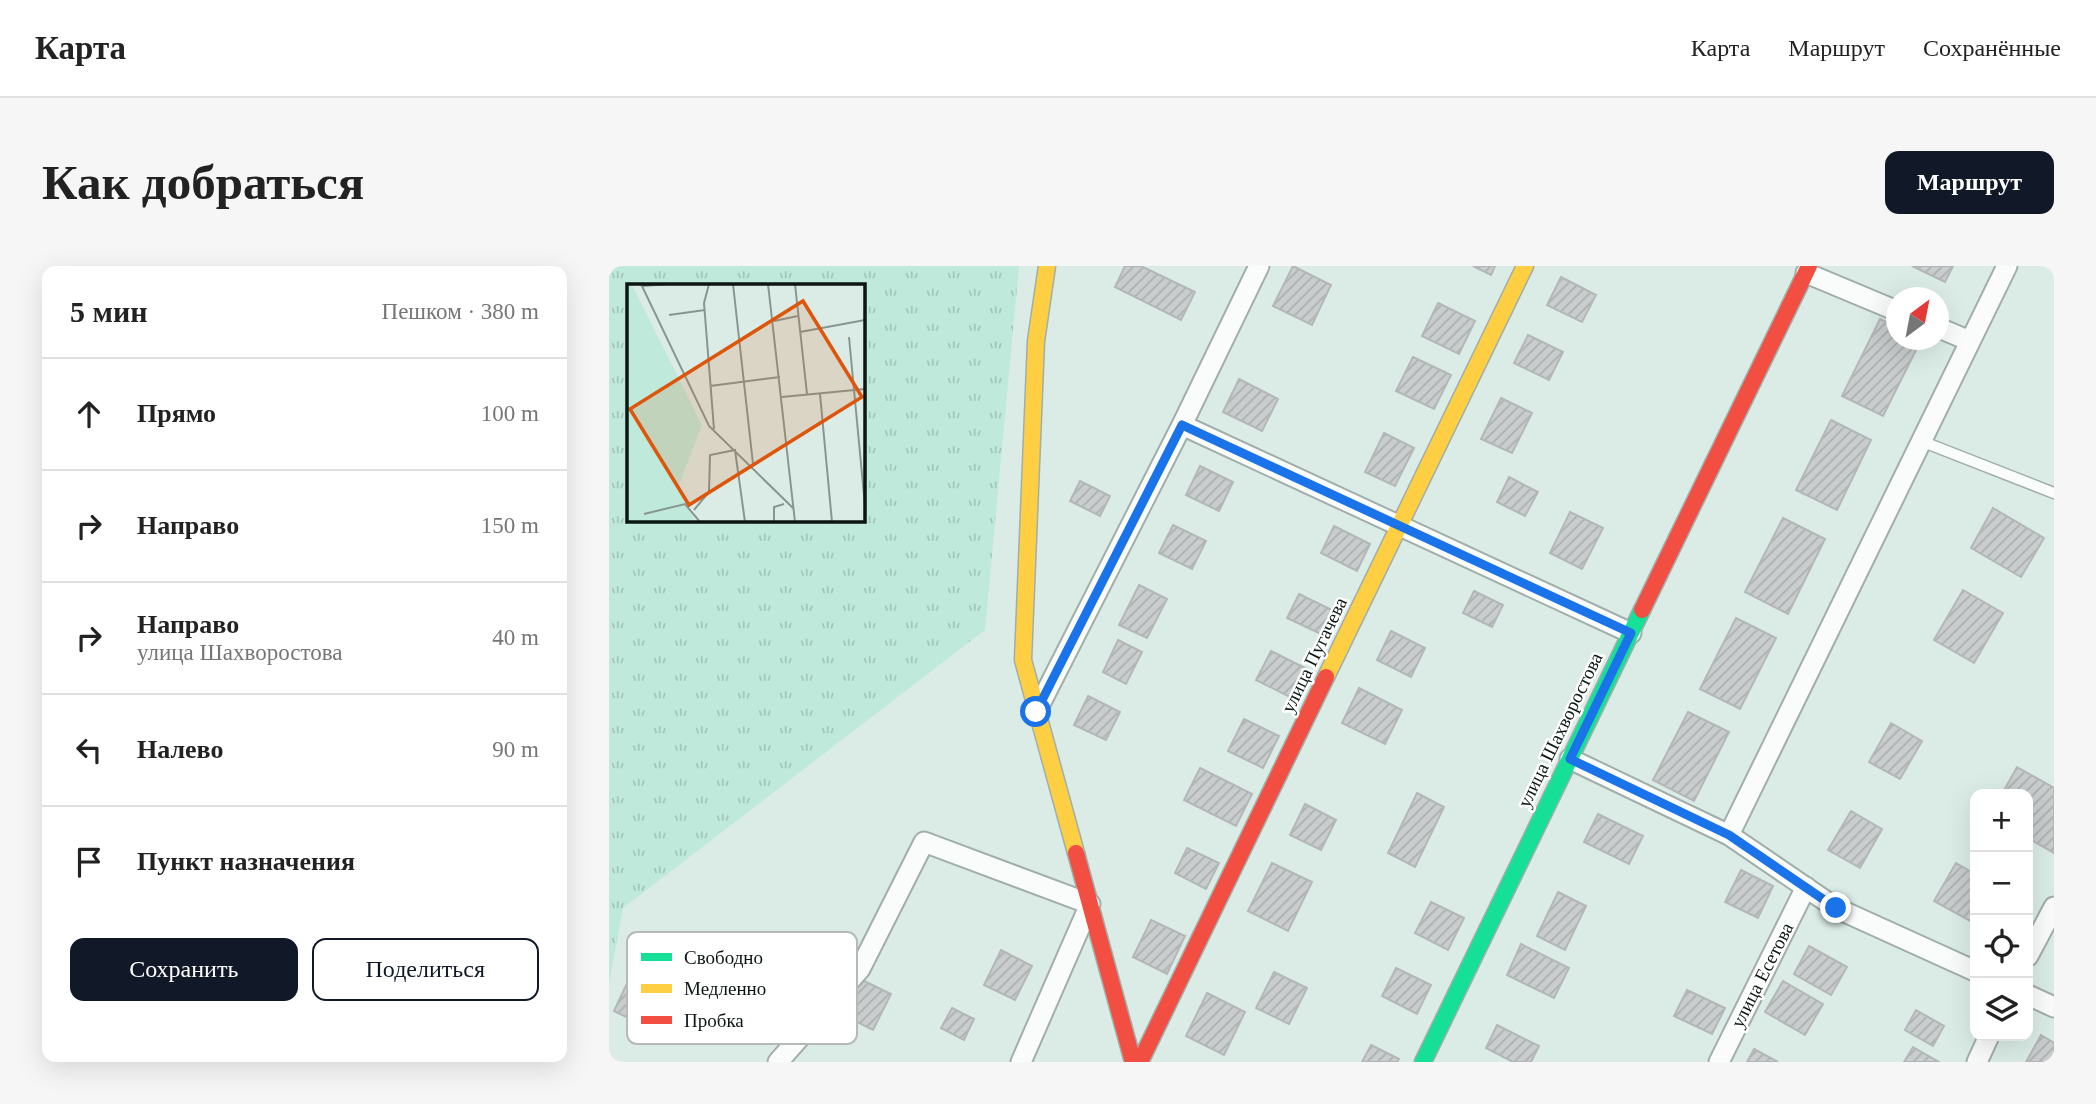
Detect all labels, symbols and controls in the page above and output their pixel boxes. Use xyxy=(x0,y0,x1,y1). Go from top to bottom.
text: Карта xyxy=(35,30,126,66)
text: Карта xyxy=(1691,35,1750,61)
text: Маршрут xyxy=(1788,35,1885,61)
text: Сохранённые xyxy=(1923,35,2061,61)
button: Маршрут xyxy=(1885,151,2054,214)
text: Как добраться xyxy=(42,155,364,210)
inset map xyxy=(627,284,865,522)
north arrow xyxy=(1886,287,1949,350)
text: 5 мин xyxy=(70,295,148,328)
text: Пешком · 380 m xyxy=(382,299,539,324)
icon: ahead xyxy=(70,395,108,433)
text: Прямо xyxy=(137,399,216,428)
text: 100 m xyxy=(481,401,539,426)
icon: right xyxy=(70,507,108,545)
text: Направо xyxy=(137,511,239,540)
text: 150 m xyxy=(481,513,539,538)
street label: улица Пугачева xyxy=(1277,593,1351,716)
text: Направо xyxy=(137,610,239,639)
icon: right xyxy=(70,619,108,657)
text: 40 m xyxy=(492,625,539,650)
text: улица Шахворостова xyxy=(137,640,342,665)
street label: улица Шахворостова xyxy=(1513,649,1607,811)
route start xyxy=(1020,696,1051,727)
icon: left xyxy=(70,731,108,769)
text: Налево xyxy=(137,735,223,764)
text: 90 m xyxy=(492,737,539,762)
map controls xyxy=(1970,789,2033,1041)
button: + xyxy=(1970,789,2033,852)
icon: arrive xyxy=(70,843,108,881)
text: Пункт назначения xyxy=(137,847,355,876)
button: − xyxy=(1970,852,2033,915)
route end xyxy=(1820,892,1851,923)
button: locate xyxy=(1970,915,2033,978)
street label: улица Есетова xyxy=(1727,918,1798,1031)
legend xyxy=(627,932,857,1044)
button: Сохранить xyxy=(70,938,298,1001)
button: Поделиться xyxy=(312,938,539,1001)
text: Свободно xyxy=(684,947,763,968)
text: Медленно xyxy=(684,978,766,999)
button: layers xyxy=(1970,978,2033,1041)
text: Пробка xyxy=(684,1010,744,1031)

